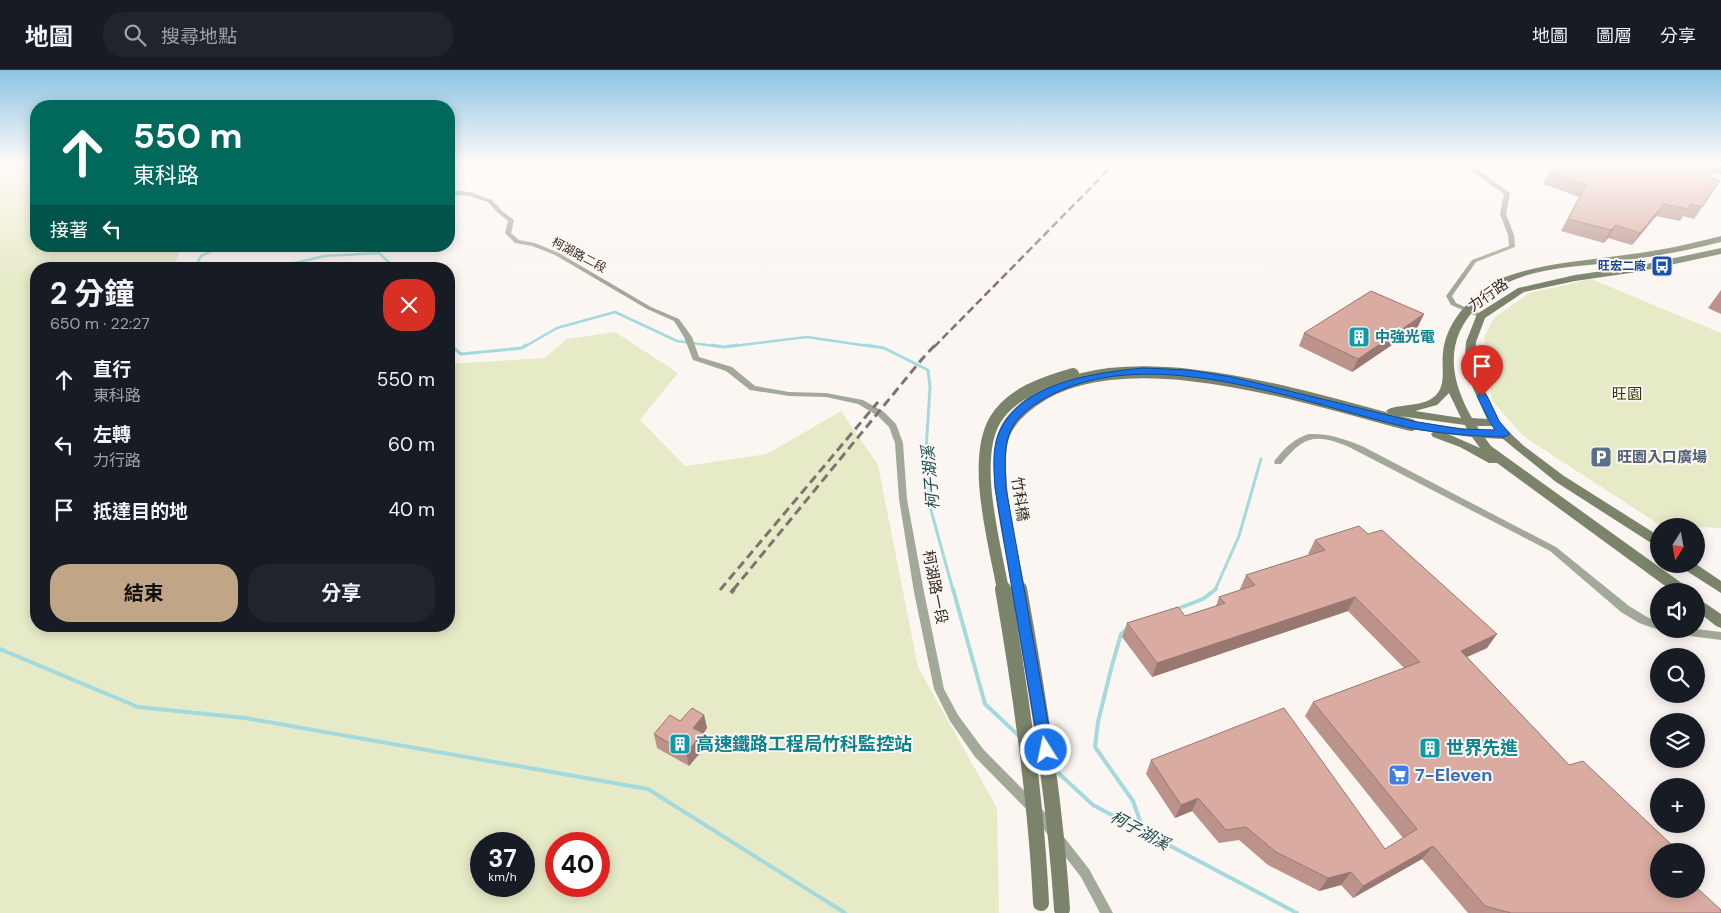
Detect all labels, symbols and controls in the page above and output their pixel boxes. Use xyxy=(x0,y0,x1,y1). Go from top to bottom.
search box xyxy=(103,12,453,57)
text: 地圖 xyxy=(25,21,73,52)
icon: search xyxy=(121,21,149,49)
text: 搜尋地點 xyxy=(161,24,237,49)
text: 地圖 xyxy=(1532,24,1568,48)
text: 圖層 xyxy=(1596,24,1632,48)
text: 分享 xyxy=(1660,24,1696,48)
text: 550 m xyxy=(133,113,242,159)
icon: ahead xyxy=(50,120,115,185)
text: 東科路 xyxy=(133,161,199,190)
icon: left xyxy=(98,215,126,243)
text: 接著 xyxy=(50,218,88,243)
street label: 柯湖路二段 xyxy=(549,234,609,276)
bus stop icon: 旺宏二廠 xyxy=(1650,254,1674,278)
place label: 旺宏二廠 xyxy=(1598,258,1646,274)
text: 2 分鐘 xyxy=(50,274,134,313)
street label: 力行路 xyxy=(1464,274,1512,316)
button: close xyxy=(383,279,435,331)
text: 650 m · 22:27 xyxy=(50,313,150,334)
building icon: 中強光電 xyxy=(1347,325,1371,349)
place label: 中強光電 xyxy=(1375,327,1435,347)
pin xyxy=(1461,345,1503,396)
icon: arrive xyxy=(1468,352,1496,380)
text: 直行 xyxy=(93,357,131,382)
icon: ahead xyxy=(50,366,78,394)
text: 550 m xyxy=(377,367,435,392)
park label: 旺園 xyxy=(1612,384,1642,404)
text: 東科路 xyxy=(93,385,141,406)
text: 左轉 xyxy=(93,422,131,447)
icon: left xyxy=(50,431,78,459)
text: 60 m xyxy=(388,432,435,457)
water label: 柯子湖溪 xyxy=(917,443,944,511)
parking icon: 旺園入口廣場 xyxy=(1589,445,1613,469)
place label: 旺園入口廣場 xyxy=(1617,447,1707,467)
text: 力行路 xyxy=(93,450,141,471)
street label: 竹科橋 xyxy=(1007,475,1033,523)
icon: arrive xyxy=(50,496,78,524)
text: 40 m xyxy=(388,497,435,522)
text: 抵達目的地 xyxy=(93,499,188,524)
north arrow xyxy=(1650,518,1705,572)
map controls xyxy=(1650,518,1705,898)
street label: 柯湖路一段 xyxy=(918,548,952,626)
button: 結束 xyxy=(50,564,238,622)
button: 分享 xyxy=(248,564,435,622)
button: sound xyxy=(1650,583,1705,638)
button: search xyxy=(1650,648,1705,703)
button: layers xyxy=(1650,713,1705,768)
position arrow xyxy=(1019,723,1071,775)
building icon: 高速鐵路工程局竹科監控站 xyxy=(668,732,692,756)
place label: 高速鐵路工程局竹科監控站 xyxy=(696,732,912,756)
building icon: 世界先進 xyxy=(1418,736,1442,760)
place label: 世界先進 xyxy=(1446,736,1518,760)
supermarket icon: 7-Eleven xyxy=(1387,763,1411,787)
place label: 7-Eleven xyxy=(1415,763,1492,787)
button: + xyxy=(1650,778,1705,833)
water label: 柯子湖溪 xyxy=(1107,806,1175,856)
speed limit sign: 40 xyxy=(545,832,610,897)
text: 37 xyxy=(488,842,517,875)
button: − xyxy=(1650,843,1705,898)
text: km/h xyxy=(488,869,517,885)

